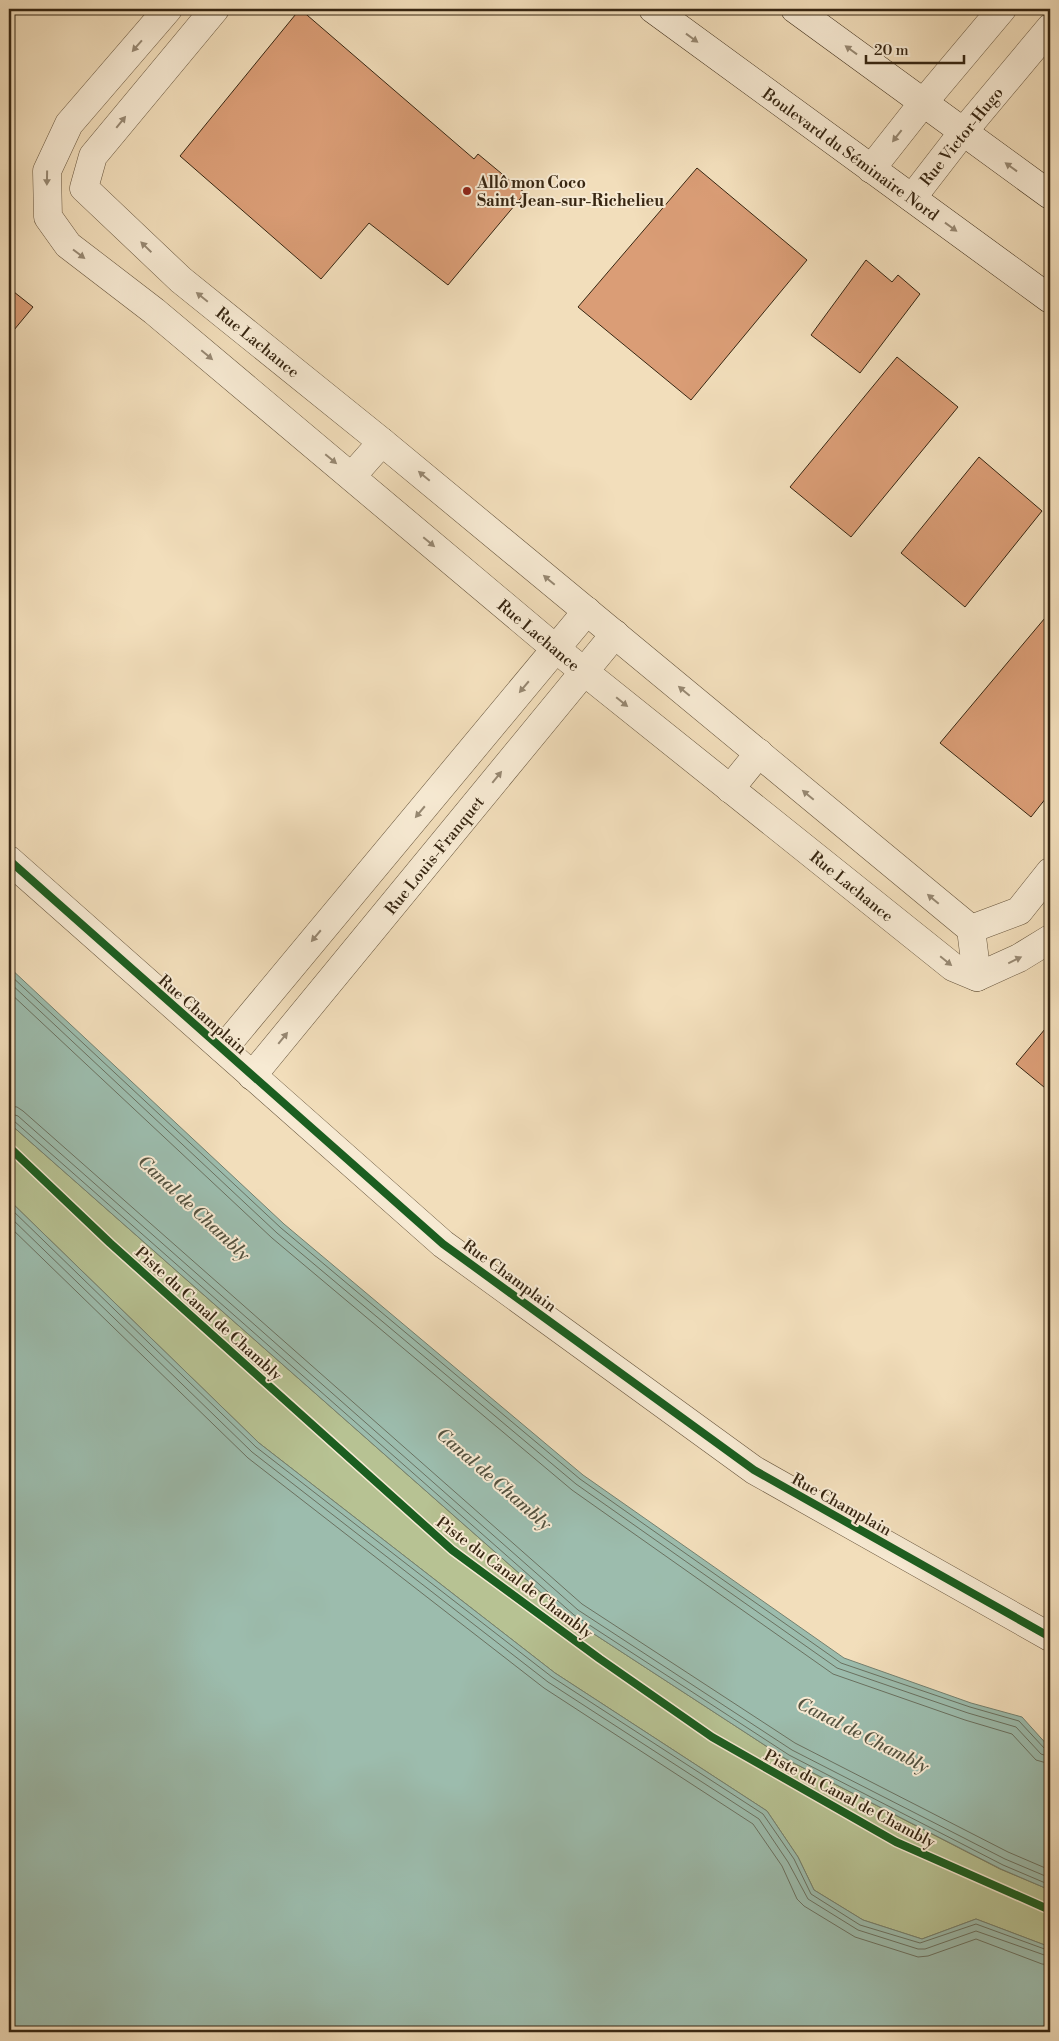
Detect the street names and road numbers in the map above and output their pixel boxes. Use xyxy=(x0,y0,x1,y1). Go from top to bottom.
street label: Rue Victor-Hugo xyxy=(916,83,1008,190)
street label: Boulevard du Séminaire Nord xyxy=(758,84,942,225)
street label: Rue Lachance xyxy=(212,303,303,382)
street label: Rue Lachance xyxy=(493,595,584,676)
street label: Rue Louis-Franquet xyxy=(381,792,489,919)
street label: Rue Lachance xyxy=(806,847,897,926)
street label: Rue Champlain xyxy=(154,971,251,1059)
street label: Rue Champlain xyxy=(459,1235,561,1317)
street label: Piste du Canal de Chambly xyxy=(131,1242,286,1385)
street label: Rue Champlain xyxy=(788,1469,895,1541)
street label: Piste du Canal de Chambly xyxy=(432,1512,597,1643)
street label: Piste du Canal de Chambly xyxy=(760,1745,939,1853)

